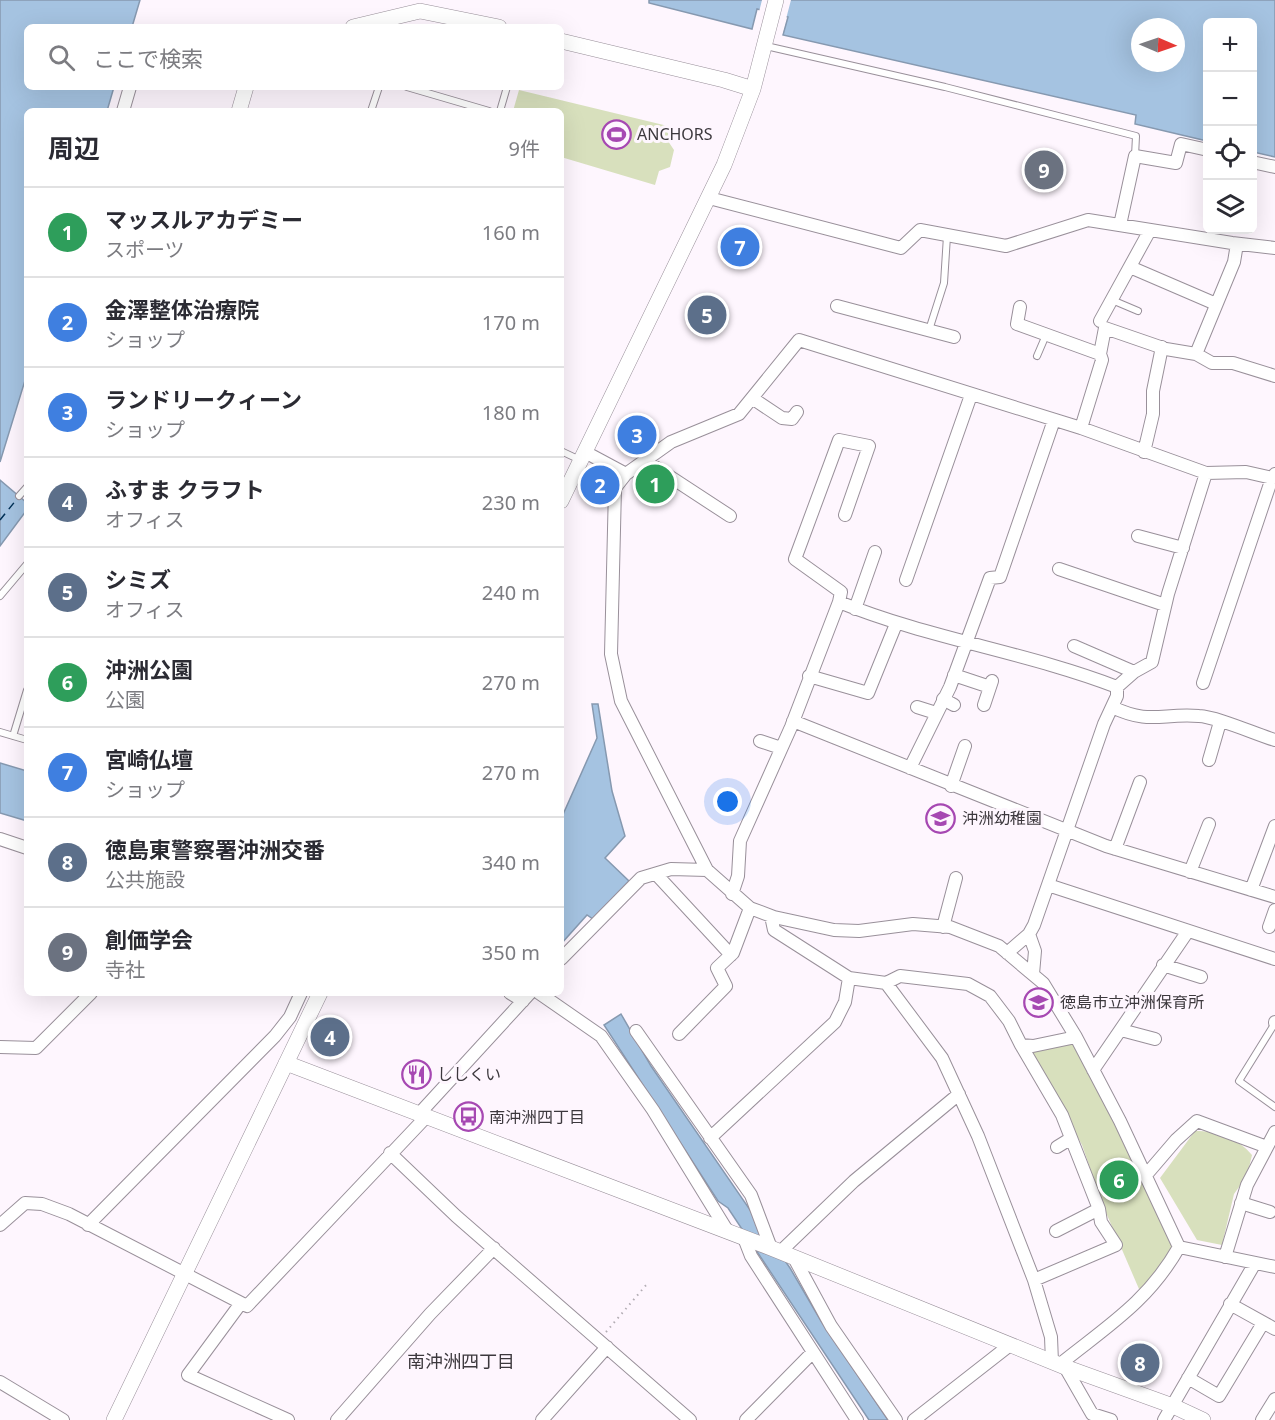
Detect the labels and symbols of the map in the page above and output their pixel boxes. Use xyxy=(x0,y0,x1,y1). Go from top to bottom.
north arrow xyxy=(1131,18,1185,72)
sports icon: ANCHORS xyxy=(600,118,632,150)
place label: ANCHORS xyxy=(637,123,713,145)
pin: 9 xyxy=(1024,148,1064,192)
pin: 7 xyxy=(720,224,760,270)
pin: 5 xyxy=(688,292,726,338)
pin: 3 xyxy=(618,412,656,458)
pin: 2 xyxy=(580,462,620,508)
pin: 1 xyxy=(636,462,674,506)
your location xyxy=(713,787,742,816)
school or university icon: 沖洲幼稚園 xyxy=(925,802,957,834)
place label: 沖洲幼稚園 xyxy=(962,807,1042,829)
school or university icon: 徳島市立沖洲保育所 xyxy=(1023,986,1055,1018)
place label: 徳島市立沖洲保育所 xyxy=(1060,991,1204,1013)
pin: 4 xyxy=(310,1014,350,1060)
restaurant icon: ししくい xyxy=(400,1058,432,1090)
place label: ししくい xyxy=(437,1063,501,1085)
bus stop icon: 南沖洲四丁目 xyxy=(452,1101,484,1133)
place label: 南沖洲四丁目 xyxy=(489,1106,585,1128)
pin: 6 xyxy=(1100,1158,1138,1202)
pin: 8 xyxy=(1120,1340,1160,1386)
district label: 南沖洲四丁目 xyxy=(407,1349,515,1373)

